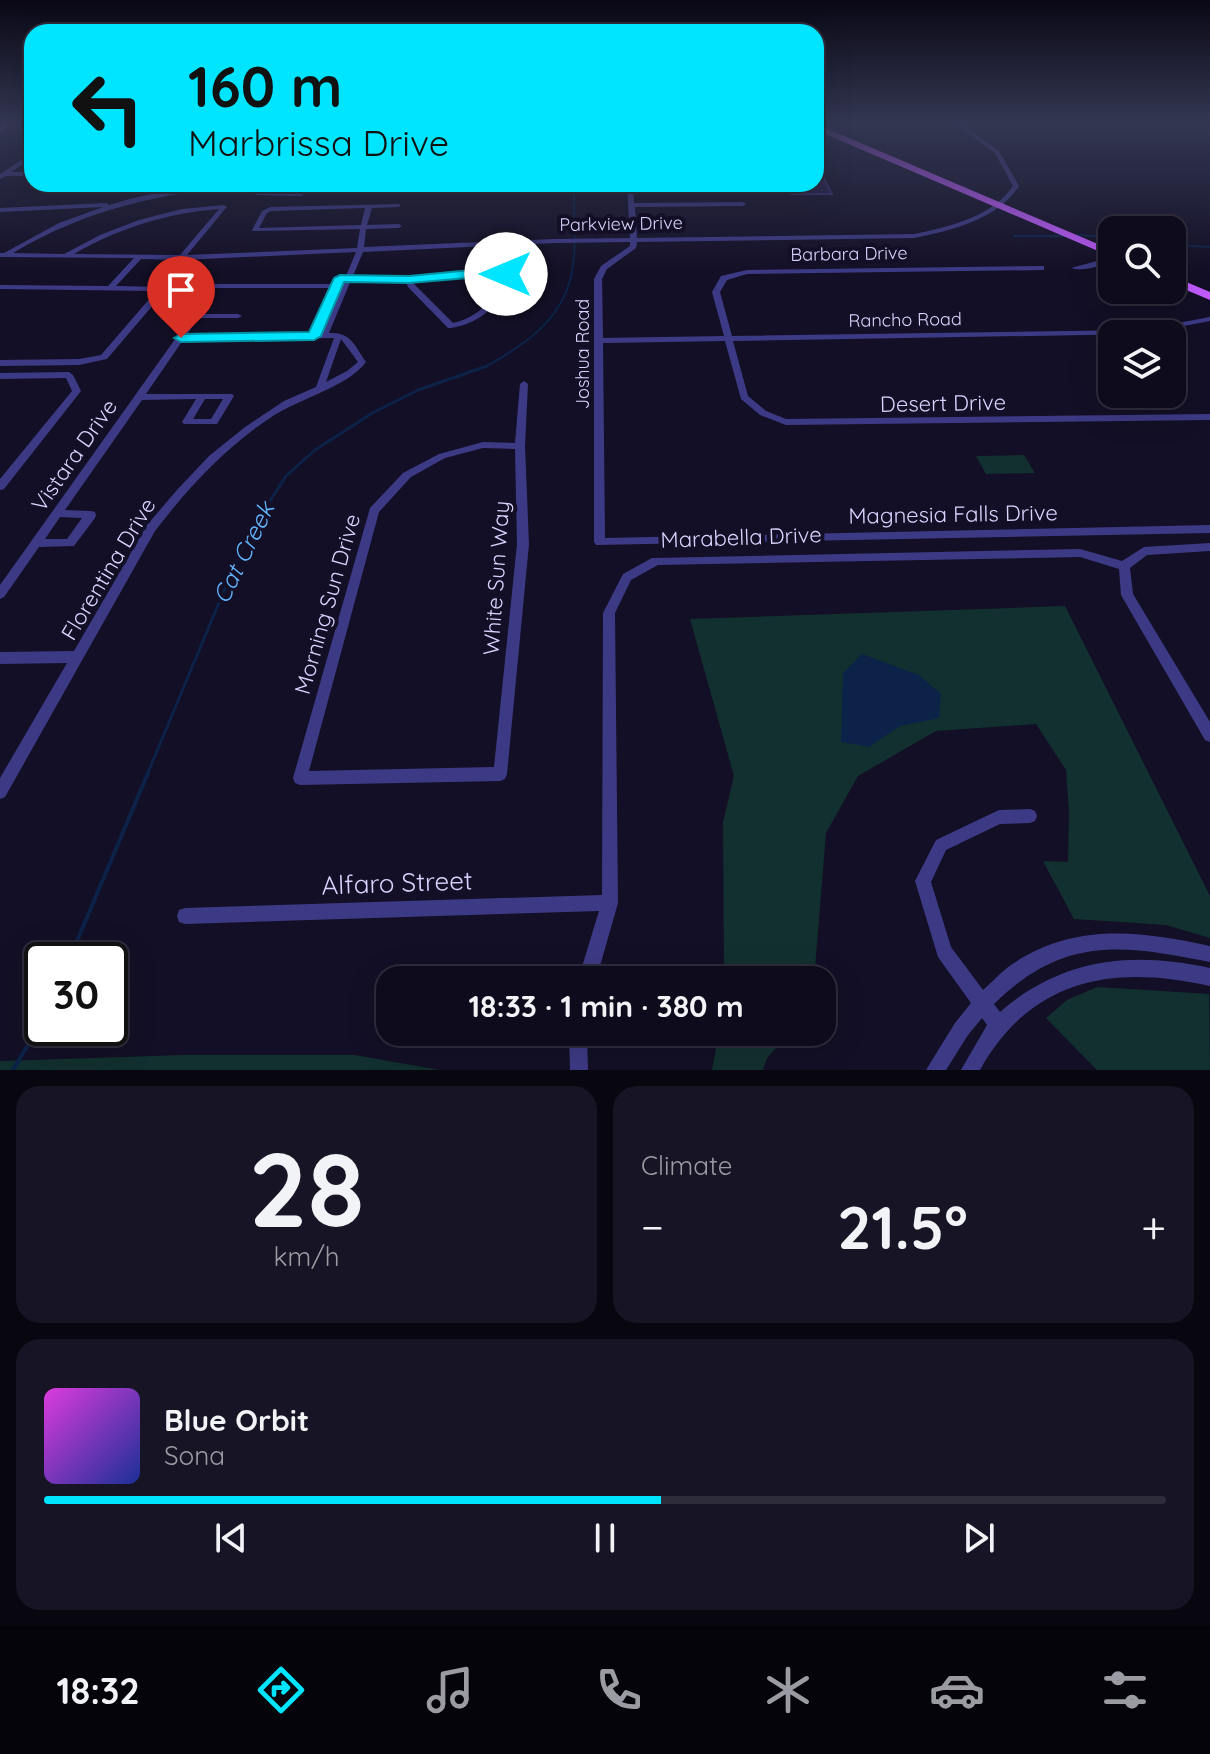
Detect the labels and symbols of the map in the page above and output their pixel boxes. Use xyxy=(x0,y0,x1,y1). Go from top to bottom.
street label: Parkview Drive xyxy=(559,211,683,236)
position arrow xyxy=(464,232,548,316)
street label: Barbara Drive xyxy=(790,241,908,266)
pin xyxy=(147,256,215,338)
street label: Joshua Road xyxy=(571,299,594,409)
street label: Rancho Road xyxy=(848,307,962,332)
street label: Desert Drive xyxy=(880,388,1006,418)
street label: Vistara Drive xyxy=(25,393,123,517)
street label: Florentina Drive xyxy=(55,493,161,645)
water label: Cat Creek xyxy=(206,495,281,608)
street label: Magnesia Falls Drive xyxy=(848,498,1058,530)
street label: White Sun Way xyxy=(477,500,515,656)
street label: Morning Sun Drive xyxy=(288,511,366,697)
street label: Marabella Drive xyxy=(660,520,822,554)
street label: Alfaro Street xyxy=(321,863,473,902)
speed limit sign: 30 xyxy=(24,942,128,1046)

